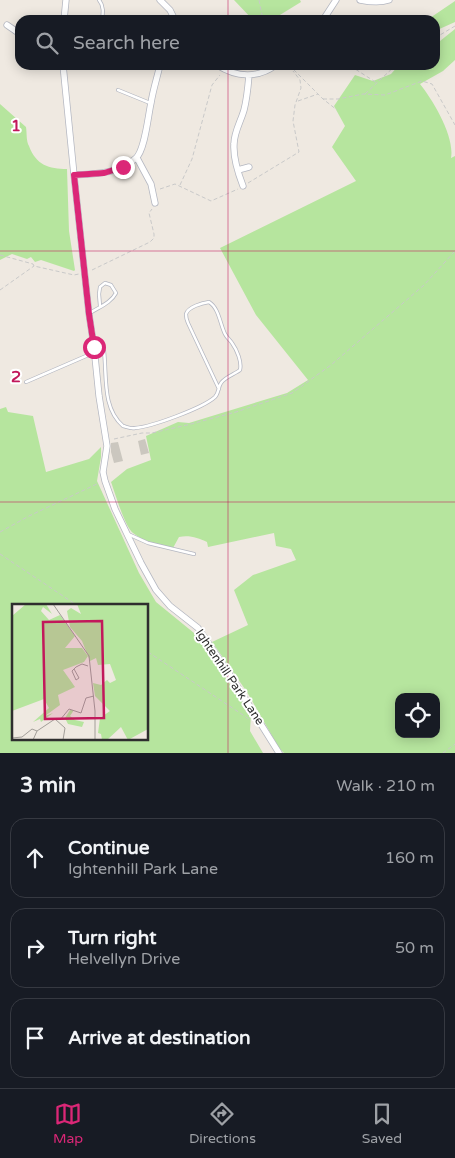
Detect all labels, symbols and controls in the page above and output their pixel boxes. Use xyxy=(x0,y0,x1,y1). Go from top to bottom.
search box xyxy=(15,15,440,70)
icon: search xyxy=(33,29,61,57)
text: Search here xyxy=(73,32,180,54)
text: 1 xyxy=(11,116,21,136)
route end xyxy=(112,156,135,179)
route start xyxy=(83,336,106,359)
text: 2 xyxy=(11,367,21,387)
inset map xyxy=(12,604,149,740)
street label: Ightenhill Park Lane xyxy=(193,626,267,728)
map controls xyxy=(395,693,440,738)
button: locate xyxy=(395,693,440,738)
text: 3 min xyxy=(20,773,76,798)
text: Walk · 210 m xyxy=(336,776,435,796)
text: Continue xyxy=(68,837,150,859)
icon: ahead xyxy=(21,844,49,872)
text: 160 m xyxy=(385,848,434,868)
text: Ightenhill Park Lane xyxy=(68,859,218,879)
text: Turn right xyxy=(68,927,156,949)
icon: right xyxy=(21,934,49,962)
text: 50 m xyxy=(395,938,434,958)
text: Helvellyn Drive xyxy=(68,949,180,969)
icon: arrive xyxy=(21,1024,49,1052)
text: Arrive at destination xyxy=(68,1027,251,1049)
tab: Map xyxy=(53,1100,83,1147)
tab: Directions xyxy=(189,1100,256,1147)
tab: Saved xyxy=(362,1100,402,1147)

